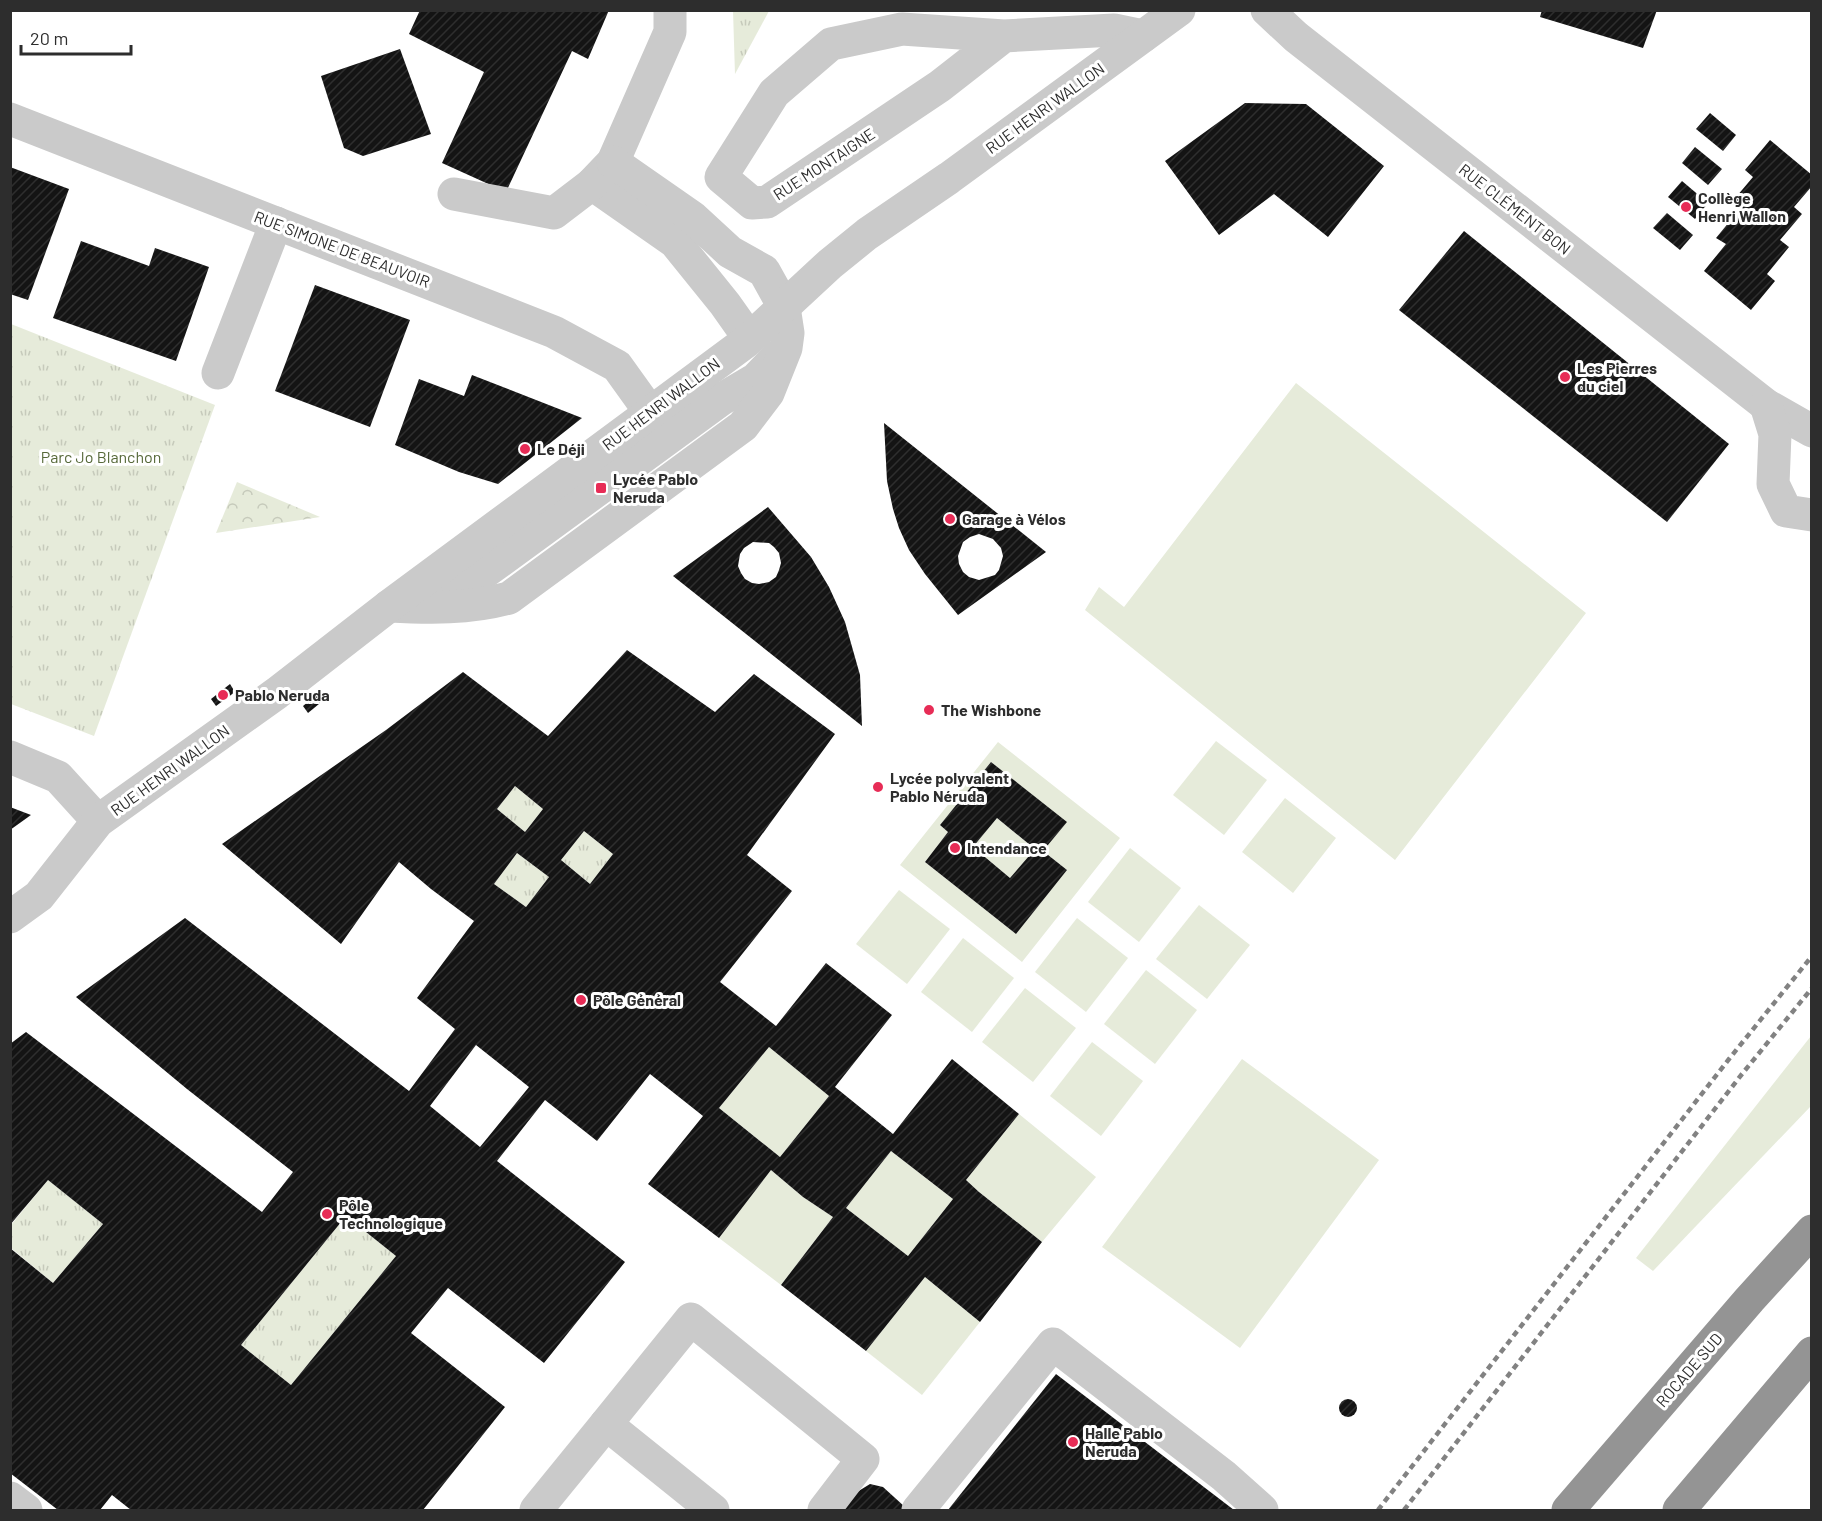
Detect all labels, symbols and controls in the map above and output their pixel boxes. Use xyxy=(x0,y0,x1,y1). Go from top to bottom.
scale bar xyxy=(21,18,130,56)
text: 20 m xyxy=(30,27,68,49)
street label: RUE HENRI WALLON xyxy=(982,58,1108,157)
street label: RUE MONTAIGNE xyxy=(769,124,878,204)
street label: RUE CLÉMENT BON xyxy=(1456,159,1575,258)
place label: Collège Henri Wallon xyxy=(1698,188,1786,225)
marker: Collège Henri Wallon xyxy=(1679,200,1693,214)
street label: RUE SIMONE DE BEAUVOIR xyxy=(252,206,433,291)
street label: RUE HENRI WALLON xyxy=(598,353,723,454)
place label: Les Pierres du ciel xyxy=(1577,358,1657,395)
marker: Les Pierres du ciel xyxy=(1558,370,1572,384)
place label: Le Déji xyxy=(537,439,585,458)
marker: Le Déji xyxy=(518,442,532,456)
park label: Parc Jo Blanchon xyxy=(41,447,161,466)
place label: Lycée Pablo Neruda xyxy=(613,469,698,506)
marker: Lycée Pablo Neruda xyxy=(594,481,608,495)
place label: Garage à Vélos xyxy=(962,509,1066,528)
marker: Garage à Vélos xyxy=(943,512,957,526)
place label: Pablo Neruda xyxy=(235,685,330,704)
marker: Pablo Neruda xyxy=(216,688,230,702)
place label: The Wishbone xyxy=(941,700,1042,719)
marker: The Wishbone xyxy=(922,703,936,717)
street label: RUE HENRI WALLON xyxy=(107,720,233,819)
place label: Lycée polyvalent Pablo Néruda xyxy=(890,768,1009,805)
marker: Lycée polyvalent Pablo Néruda xyxy=(871,780,885,794)
place label: Intendance xyxy=(967,838,1047,857)
marker: Intendance xyxy=(948,841,962,855)
place label: Pôle Général xyxy=(593,990,681,1009)
marker: Pôle Général xyxy=(574,993,588,1007)
place label: Pôle Technologique xyxy=(339,1195,443,1232)
marker: Pôle Technologique xyxy=(320,1207,334,1221)
street label: ROCADE SUD xyxy=(1651,1329,1726,1410)
place label: Halle Pablo Neruda xyxy=(1085,1423,1163,1460)
marker: Halle Pablo Neruda xyxy=(1066,1435,1080,1449)

